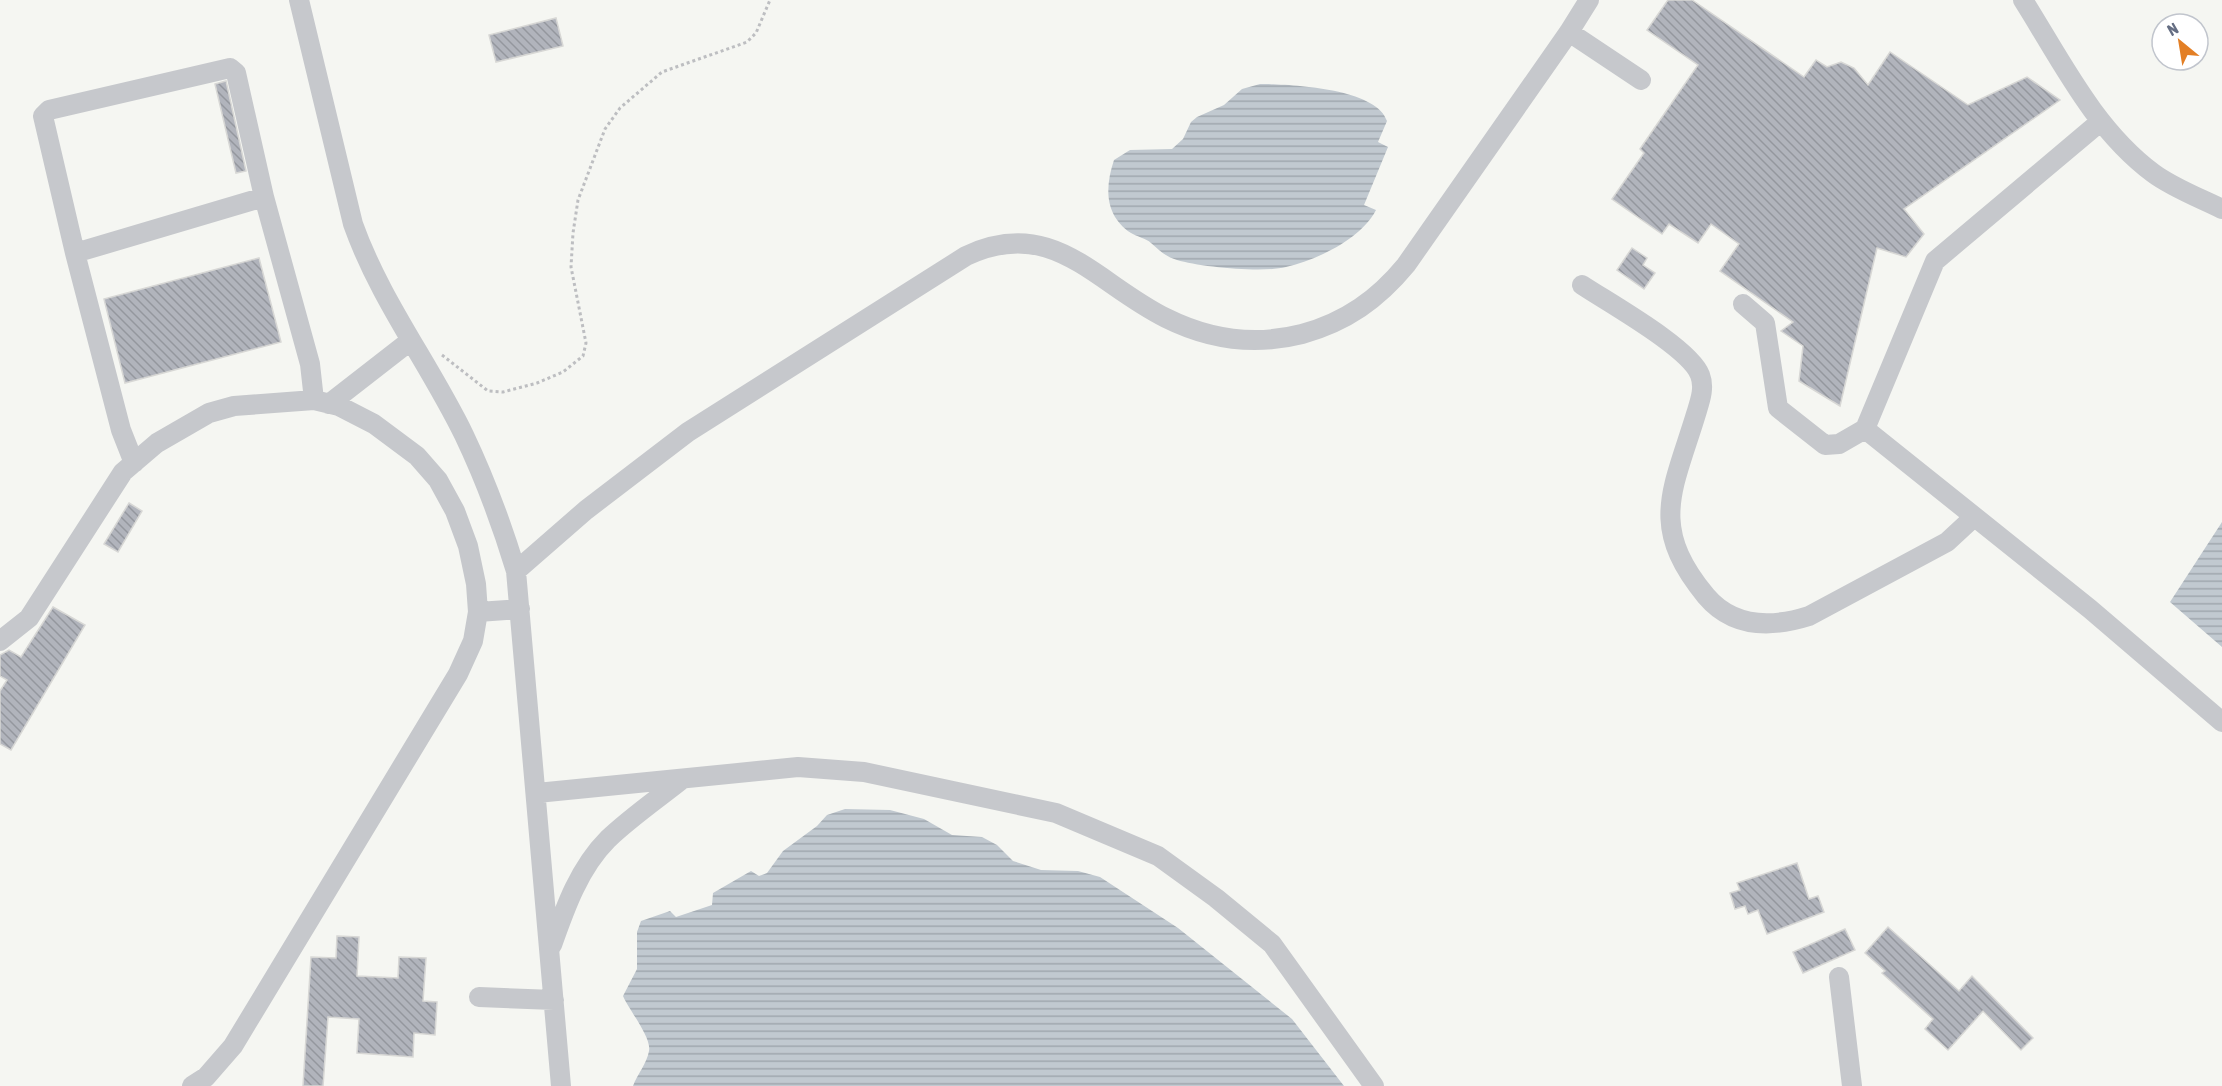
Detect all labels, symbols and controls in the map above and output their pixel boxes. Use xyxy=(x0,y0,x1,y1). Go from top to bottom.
north arrow xyxy=(2150,12,2210,72)
text: N xyxy=(2164,19,2181,39)

